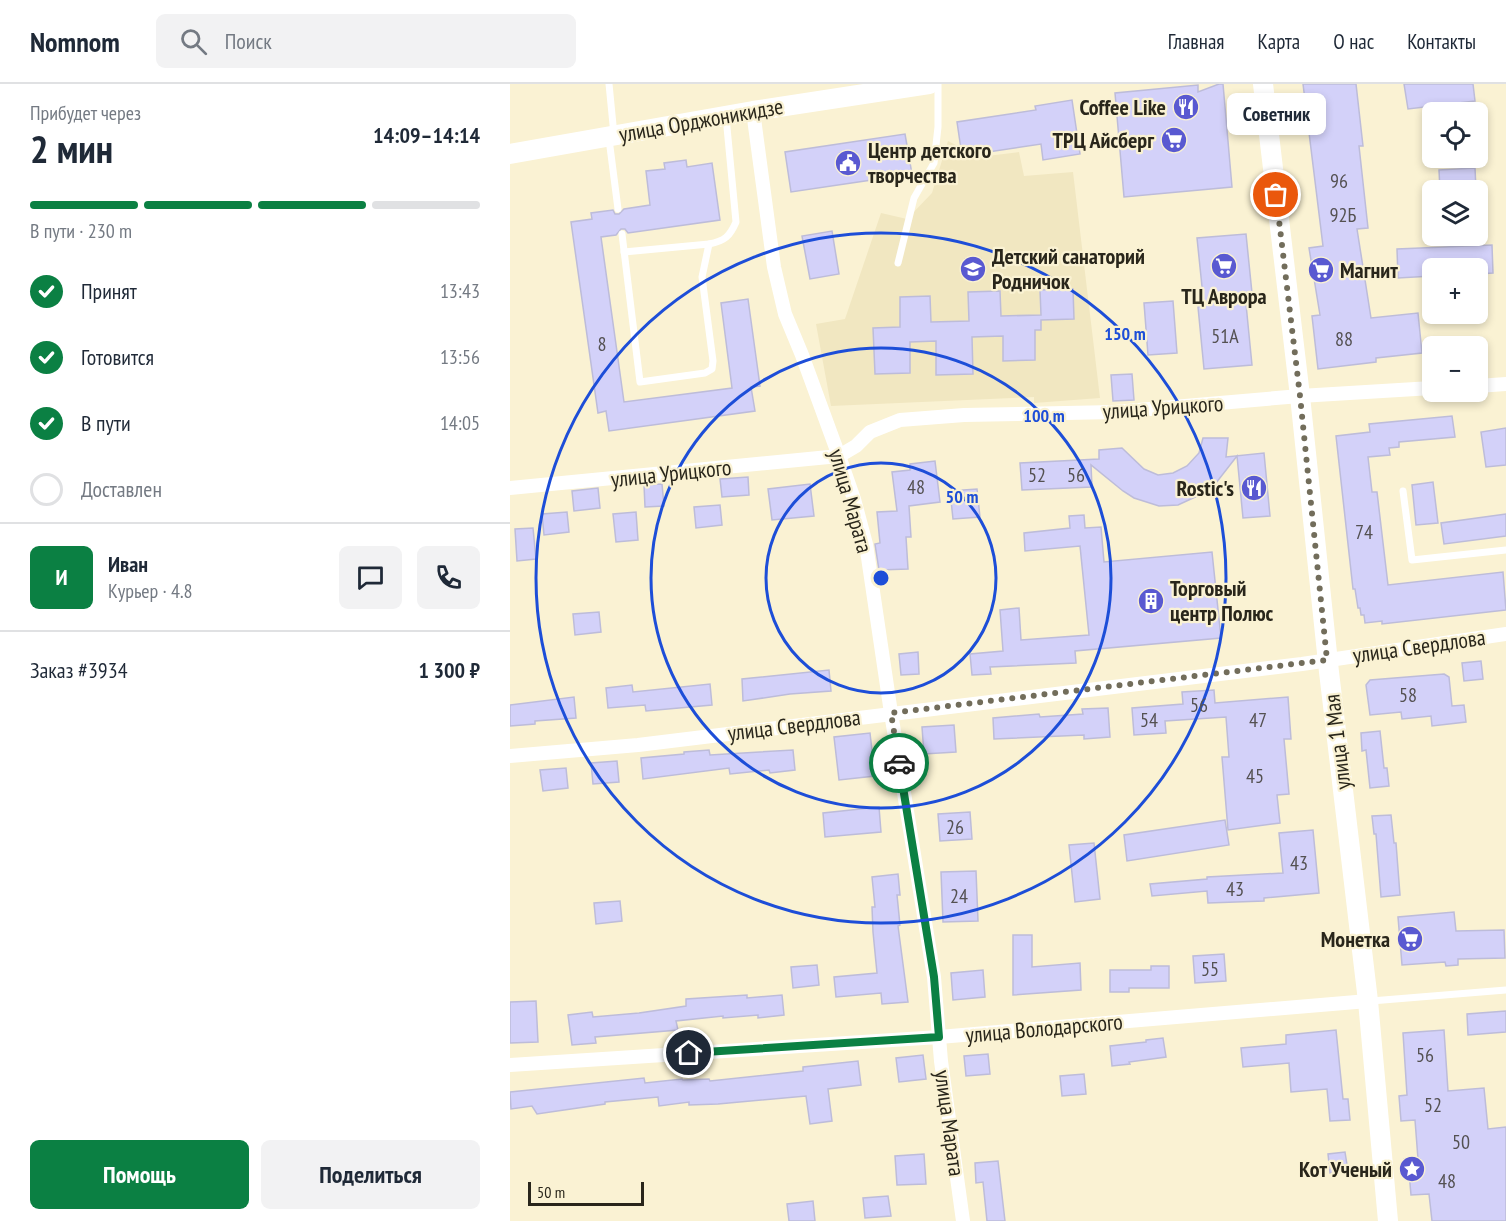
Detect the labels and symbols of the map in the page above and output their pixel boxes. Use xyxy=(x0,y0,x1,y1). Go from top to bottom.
street label: улица Орджоникидзе xyxy=(617,92,785,148)
restaurant icon: Coffee Like xyxy=(1171,92,1201,122)
place label: Coffee Like xyxy=(1079,93,1166,121)
callout: Советник xyxy=(1226,93,1326,135)
supermarket icon: ТРЦ Айсберг xyxy=(1159,125,1189,155)
place label: ТРЦ Айсберг xyxy=(1052,126,1154,154)
place label: Центр детского творчества xyxy=(868,136,992,189)
public building icon: Центр детского творчества xyxy=(833,148,863,178)
house number: 96 xyxy=(1330,168,1348,194)
pin xyxy=(1250,169,1301,220)
house number: 92Б xyxy=(1330,202,1357,228)
place label: Детский санаторий Родничок xyxy=(992,242,1145,295)
supermarket icon: ТЦ Аврора xyxy=(1209,251,1239,281)
school or university icon: Детский санаторий Родничок xyxy=(958,254,988,284)
supermarket icon: Магнит xyxy=(1306,255,1336,285)
place label: Магнит xyxy=(1340,256,1398,284)
place label: ТЦ Аврора xyxy=(1181,282,1267,310)
text: 150 m xyxy=(1104,322,1146,345)
house number: 51А xyxy=(1211,323,1239,349)
house number: 88 xyxy=(1335,326,1353,352)
house number: 8 xyxy=(598,331,607,357)
street label: улица Урицкого xyxy=(1102,389,1224,425)
text: 100 m xyxy=(1023,404,1065,427)
street label: улица Марата xyxy=(823,446,879,556)
street label: улица Урицкого xyxy=(609,453,733,493)
house number: 52 xyxy=(1028,462,1046,488)
house number: 56 xyxy=(1067,462,1085,488)
restaurant icon: Rostic's xyxy=(1239,473,1269,503)
house number: 48 xyxy=(907,474,925,500)
place label: Rostic's xyxy=(1177,474,1234,502)
text: 50 m xyxy=(946,485,978,508)
house number: 74 xyxy=(1355,519,1373,545)
centre of rings xyxy=(871,568,891,588)
place label: Торговый центр Полюс xyxy=(1170,574,1274,627)
building icon: Торговый центр Полюс xyxy=(1136,586,1166,616)
street label: улица Свердлова xyxy=(1351,623,1487,669)
house number: 58 xyxy=(1399,682,1417,708)
house number: 56 xyxy=(1190,692,1208,718)
street label: улица 1 Мая xyxy=(1317,693,1357,791)
street label: улица Свердлова xyxy=(726,703,862,747)
house number: 54 xyxy=(1140,707,1158,733)
house number: 47 xyxy=(1249,707,1267,733)
courier xyxy=(869,733,929,793)
house number: 45 xyxy=(1246,763,1264,789)
house number: 26 xyxy=(946,814,964,840)
house number: 43 xyxy=(1290,850,1308,876)
house number: 43 xyxy=(1226,876,1244,902)
house number: 24 xyxy=(950,883,968,909)
supermarket icon: Монетка xyxy=(1395,924,1425,954)
place label: Монетка xyxy=(1321,925,1390,953)
house number: 55 xyxy=(1201,956,1219,982)
street label: улица Володарского xyxy=(964,1007,1124,1049)
pin xyxy=(663,1027,714,1078)
house number: 56 xyxy=(1416,1042,1434,1068)
street label: улица Марата xyxy=(929,1068,971,1178)
house number: 52 xyxy=(1424,1092,1442,1118)
house number: 50 xyxy=(1452,1129,1470,1155)
place icon: Кот Ученый xyxy=(1397,1154,1427,1184)
place label: Кот Ученый xyxy=(1299,1155,1392,1183)
house number: 48 xyxy=(1438,1168,1456,1194)
scale bar xyxy=(528,1179,644,1206)

